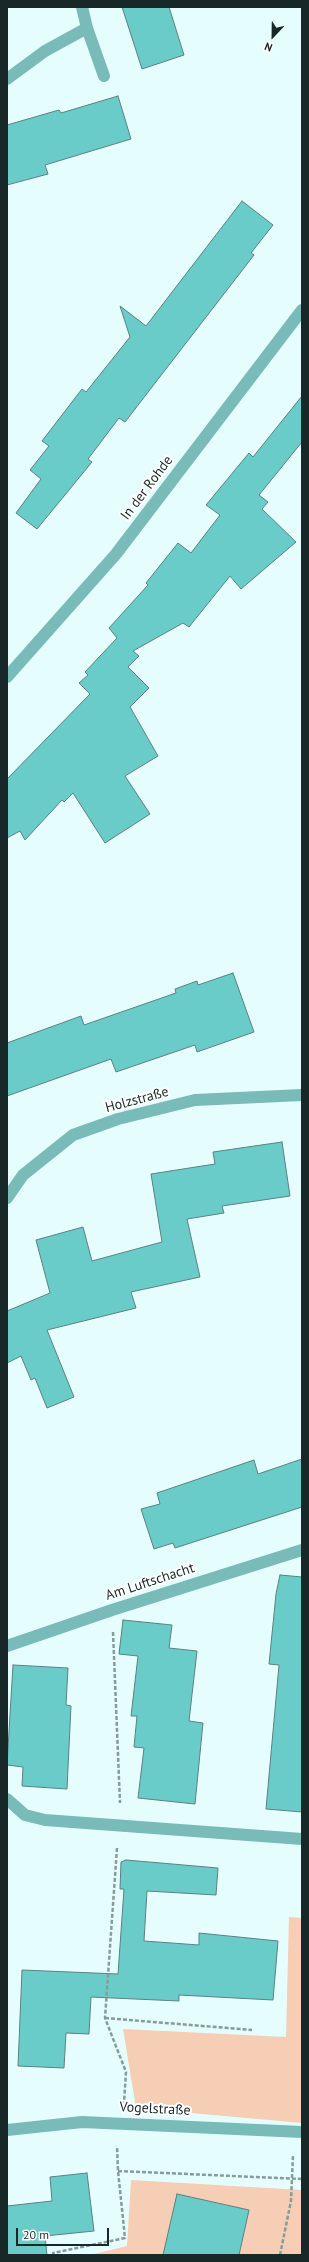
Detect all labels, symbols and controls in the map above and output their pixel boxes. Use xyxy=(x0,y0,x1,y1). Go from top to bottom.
north arrow xyxy=(253,16,293,56)
text: N xyxy=(263,39,274,55)
street label: In der Rohde xyxy=(117,453,177,523)
street label: Holzstraße xyxy=(103,1083,171,1117)
street label: Am Luftschacht xyxy=(104,1560,196,1604)
street label: Vogelstraße xyxy=(119,2099,191,2119)
scale bar xyxy=(18,2220,111,2246)
text: 20 m xyxy=(23,2227,49,2242)

